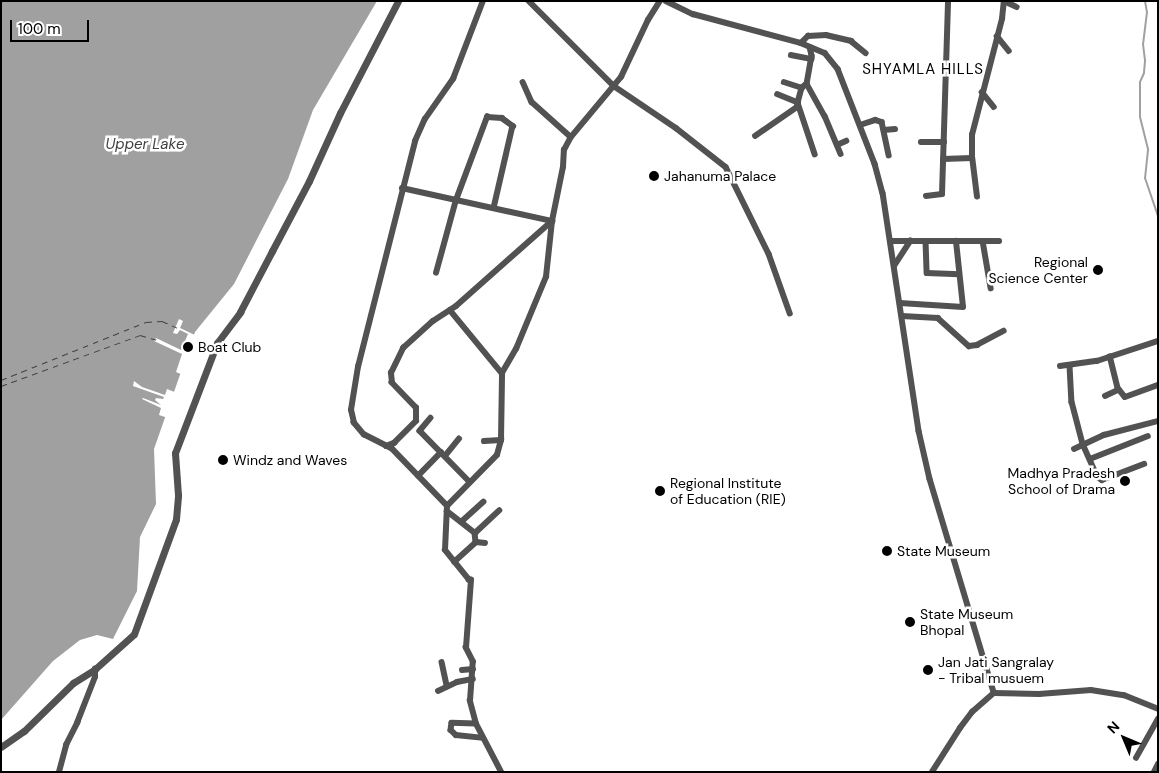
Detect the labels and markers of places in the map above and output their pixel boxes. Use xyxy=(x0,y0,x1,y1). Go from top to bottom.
place label: Jahanuma Palace xyxy=(664,168,776,184)
marker: Jahanuma Palace xyxy=(648,170,660,182)
place label: Regional Science Center xyxy=(988,254,1088,286)
marker: Regional Science Center xyxy=(1092,264,1104,276)
place label: Boat Club xyxy=(198,339,261,355)
marker: Boat Club xyxy=(182,341,194,353)
place label: Windz and Waves xyxy=(233,452,347,468)
marker: Windz and Waves xyxy=(217,454,229,466)
place label: Madhya Pradesh School of Drama xyxy=(1008,465,1115,498)
place label: Regional Institute of Education (RIE) xyxy=(670,475,786,508)
marker: Madhya Pradesh School of Drama xyxy=(1119,475,1131,487)
marker: Regional Institute of Education (RIE) xyxy=(654,485,666,497)
place label: State Museum xyxy=(897,543,990,559)
marker: State Museum xyxy=(881,545,893,557)
place label: State Museum Bhopal xyxy=(920,606,1013,638)
marker: State Museum Bhopal xyxy=(904,616,916,628)
place label: Jan Jati Sangralay - Tribal musuem xyxy=(938,654,1054,686)
marker: Jan Jati Sangralay - Tribal musuem xyxy=(922,664,934,676)

